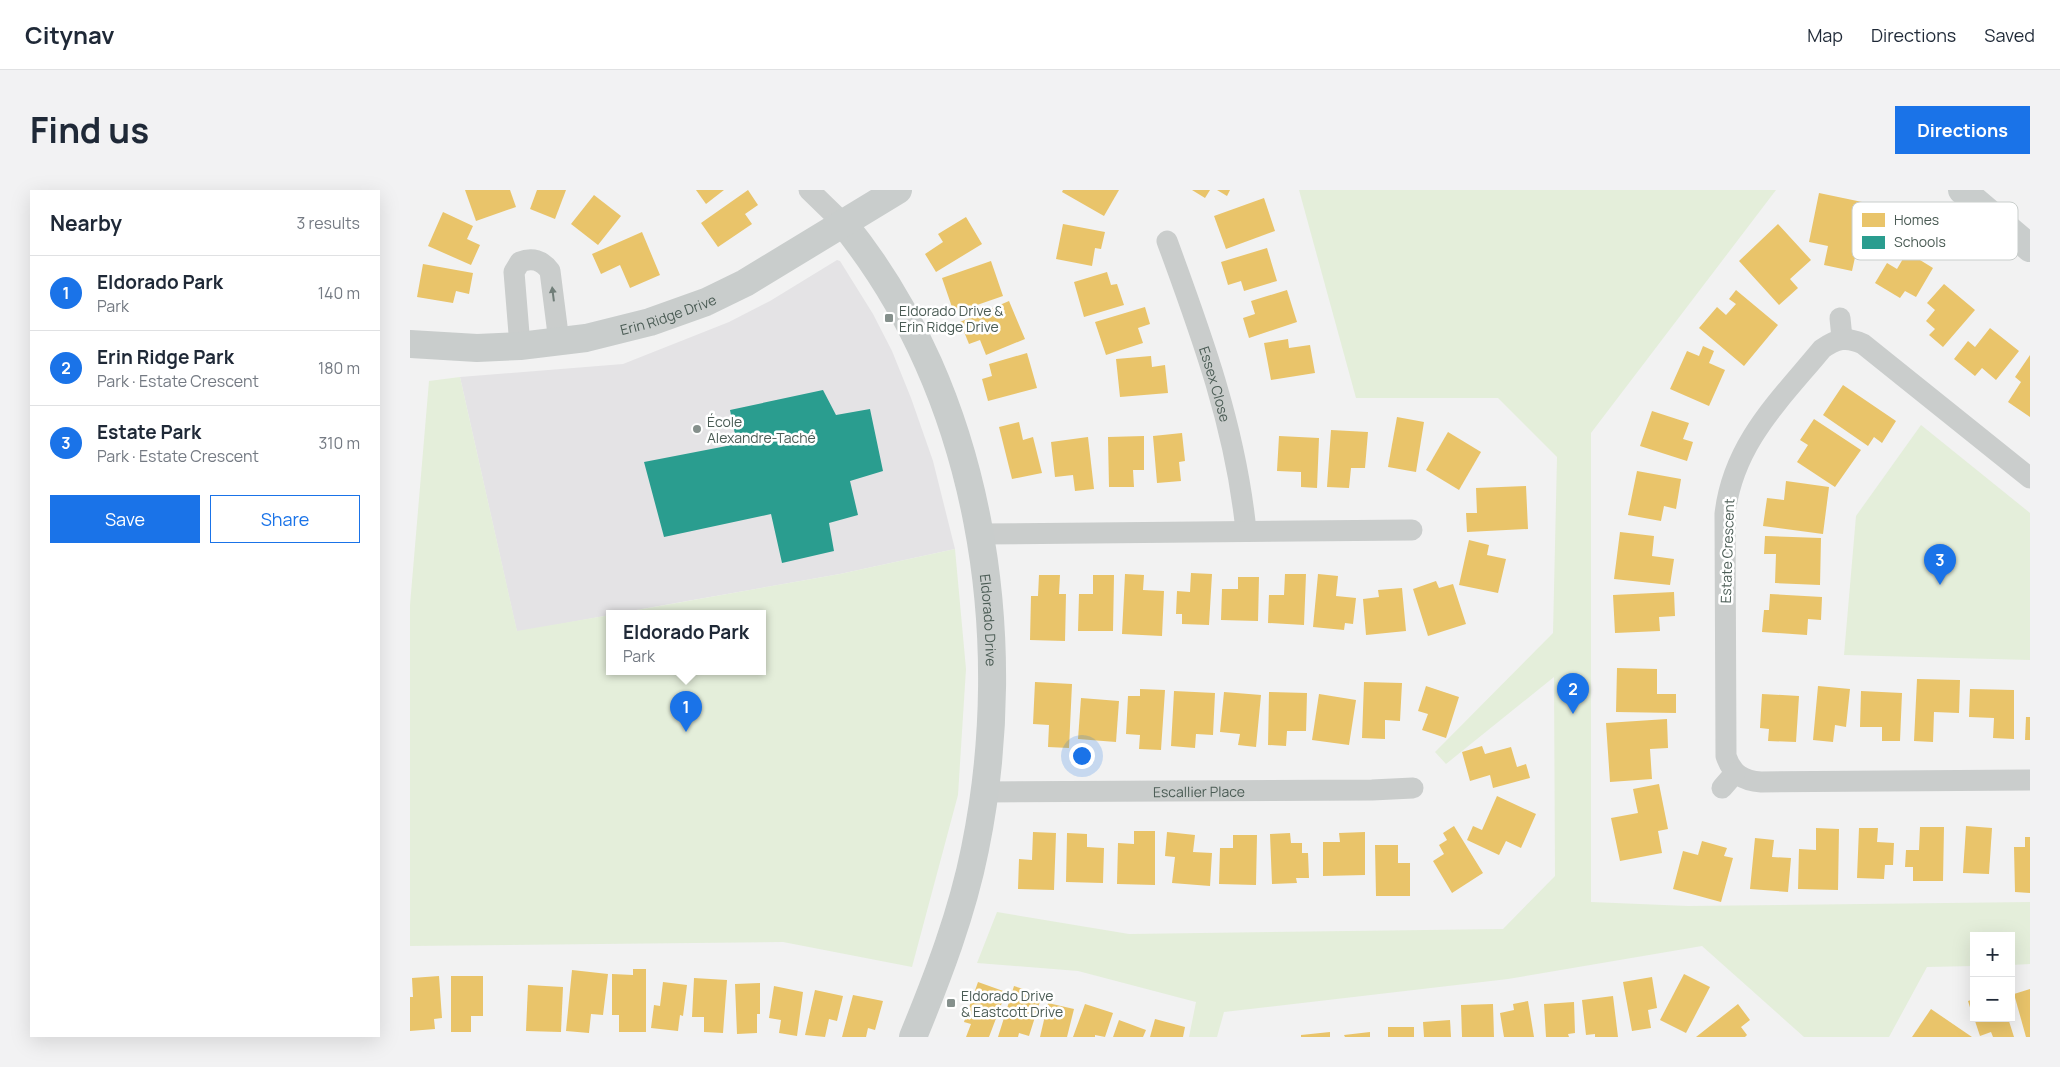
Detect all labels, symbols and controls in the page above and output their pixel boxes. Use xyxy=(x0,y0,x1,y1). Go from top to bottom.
text: Citynav xyxy=(25,18,115,51)
text: Map xyxy=(1807,23,1843,47)
text: Directions xyxy=(1871,23,1956,47)
text: Saved xyxy=(1984,23,2035,47)
text: Find us xyxy=(30,106,149,154)
button: Directions xyxy=(1895,106,2030,154)
legend xyxy=(1852,202,2018,260)
text: Nearby xyxy=(50,209,122,237)
text: Homes xyxy=(1894,210,1939,229)
text: 3 results xyxy=(297,212,360,234)
text: Schools xyxy=(1894,232,1946,251)
text: Eldorado Park xyxy=(97,269,223,295)
text: 1 xyxy=(62,282,70,304)
text: 140 m xyxy=(318,282,360,304)
one-way arrow xyxy=(549,286,557,302)
street label: Erin Ridge Drive xyxy=(618,289,719,339)
text: Park xyxy=(97,295,129,317)
place label: Eldorado Drive & Erin Ridge Drive xyxy=(899,301,1003,336)
marker: Eldorado Drive & Erin Ridge Drive xyxy=(883,312,895,324)
text: Erin Ridge Park xyxy=(97,344,234,370)
street label: Essex Close xyxy=(1195,344,1236,424)
text: 2 xyxy=(61,357,71,379)
text: 180 m xyxy=(318,357,360,379)
text: Park · Estate Crescent xyxy=(97,370,259,392)
place label: École Alexandre-Taché xyxy=(707,412,816,447)
text: Estate Park xyxy=(97,419,201,445)
marker: École Alexandre-Taché xyxy=(691,423,703,435)
text: 3 xyxy=(61,432,71,454)
text: 310 m xyxy=(318,432,360,454)
text: Park · Estate Crescent xyxy=(97,445,259,467)
button: Save xyxy=(50,495,200,543)
button: Share xyxy=(210,495,360,543)
street label: Estate Crescent xyxy=(1716,498,1738,604)
pin: 3 xyxy=(1924,544,1956,585)
street label: Eldorado Drive xyxy=(976,573,1002,666)
popup xyxy=(606,610,766,675)
text: Eldorado Park xyxy=(623,619,749,645)
text: Park xyxy=(623,645,655,667)
pin: 2 xyxy=(1557,673,1589,714)
pin: 1 xyxy=(670,691,702,732)
your location xyxy=(1069,743,1095,769)
street label: Escallier Place xyxy=(1153,781,1245,801)
map controls xyxy=(1970,932,2015,1022)
button: + xyxy=(1970,932,2015,977)
button: − xyxy=(1970,977,2015,1022)
place label: Eldorado Drive & Eastcott Drive xyxy=(961,986,1063,1021)
marker: Eldorado Drive & Eastcott Drive xyxy=(945,997,957,1009)

